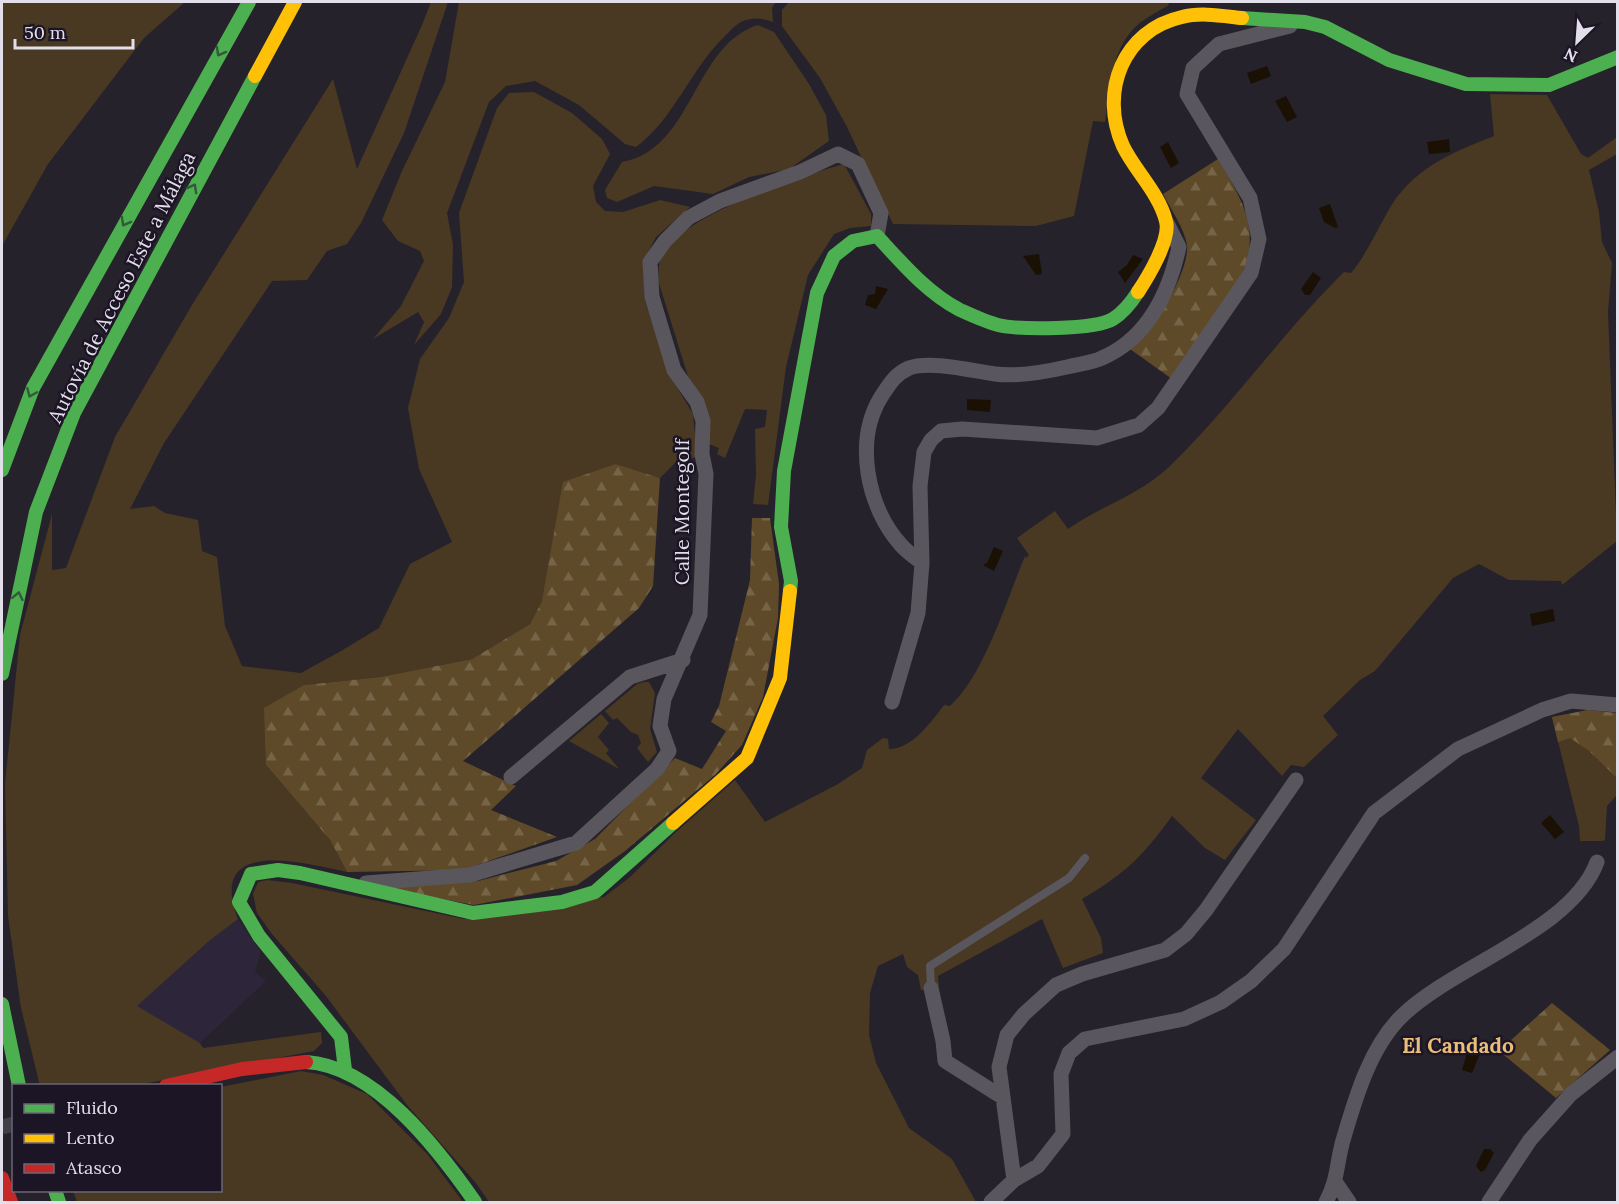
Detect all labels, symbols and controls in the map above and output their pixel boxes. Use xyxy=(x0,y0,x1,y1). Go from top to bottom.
scale bar xyxy=(15,12,134,50)
north arrow xyxy=(1547,12,1607,72)
text: 50 m xyxy=(24,21,66,44)
text: N xyxy=(1561,44,1580,67)
one-way arrow xyxy=(216,46,227,56)
street label: Autovía de Acceso Este a Málaga xyxy=(41,147,200,428)
one-way arrow xyxy=(186,184,197,194)
one-way arrow xyxy=(121,216,132,227)
one-way arrow xyxy=(26,387,38,398)
street label: Calle Montegolf xyxy=(669,437,694,585)
one-way arrow xyxy=(11,591,24,601)
district label: El Candado xyxy=(1402,1032,1514,1059)
legend xyxy=(12,1084,222,1192)
text: Fluido xyxy=(66,1096,118,1119)
text: Lento xyxy=(66,1126,114,1149)
text: Atasco xyxy=(65,1156,122,1179)

